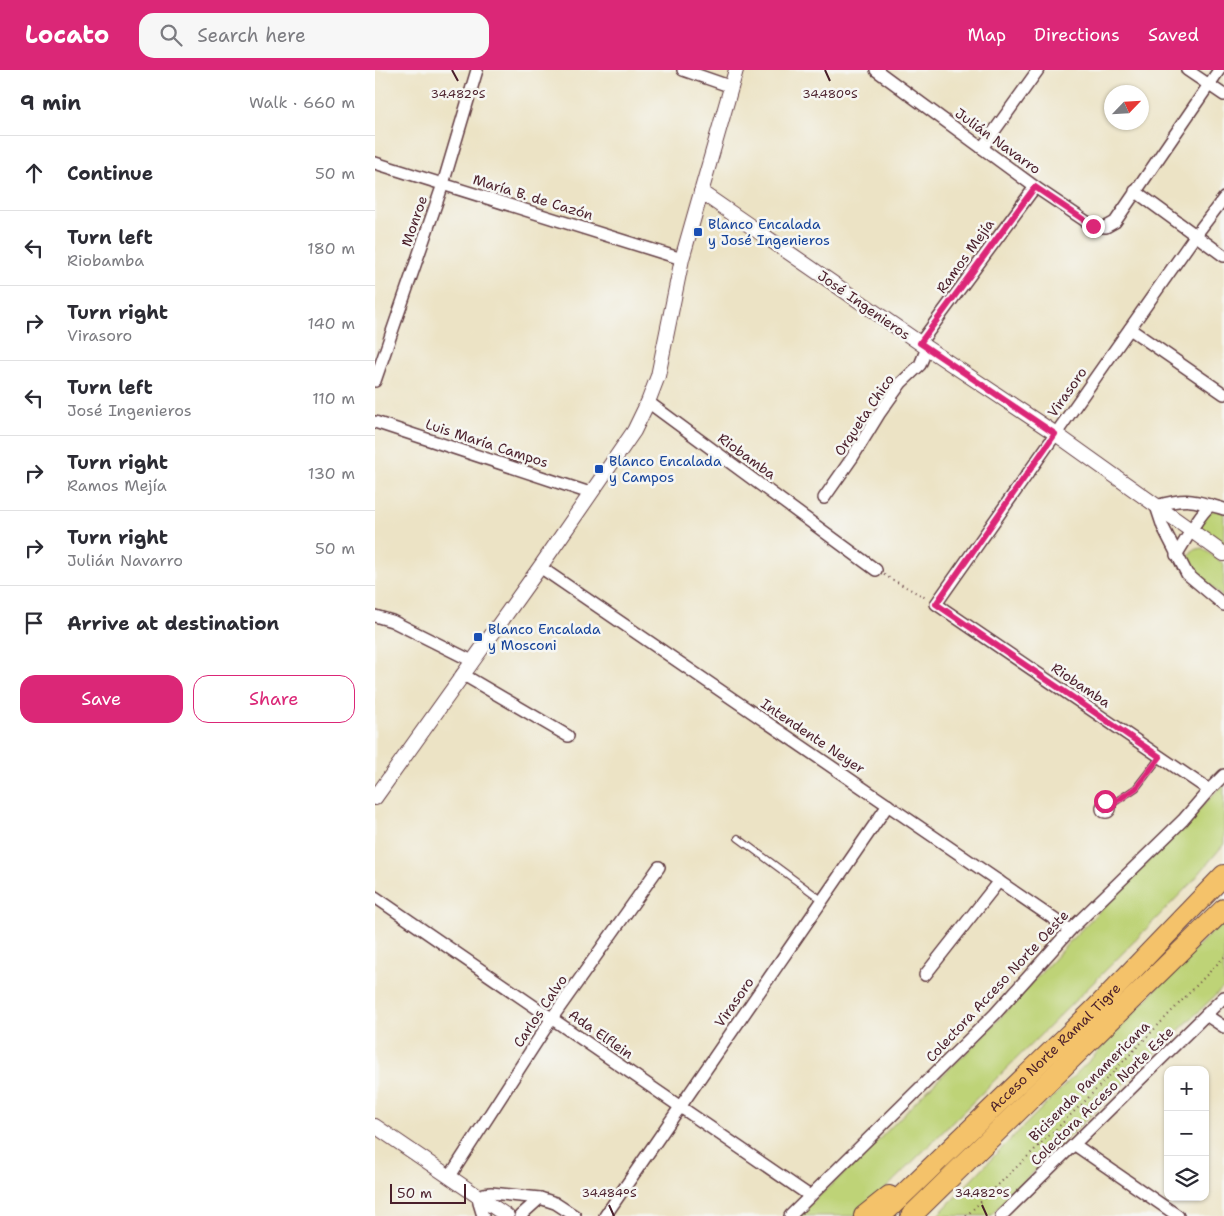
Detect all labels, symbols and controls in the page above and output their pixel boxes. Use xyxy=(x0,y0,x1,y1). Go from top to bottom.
search box xyxy=(139,13,489,58)
text: Locato xyxy=(25,19,109,51)
icon: search xyxy=(157,21,185,49)
text: Search here xyxy=(197,23,306,48)
text: Map xyxy=(968,23,1006,47)
text: Directions xyxy=(1034,23,1120,47)
text: Saved xyxy=(1148,23,1199,47)
north arrow xyxy=(1104,85,1149,130)
text: 34.482°S xyxy=(431,86,486,102)
text: 34.480°S xyxy=(802,86,858,102)
text: 9 min xyxy=(20,89,81,117)
text: Walk · 660 m xyxy=(249,92,355,113)
street label: Julián Navarro xyxy=(952,104,1044,178)
icon: ahead xyxy=(20,159,48,187)
text: Continue xyxy=(67,161,153,186)
text: 50 m xyxy=(315,163,355,184)
street label: María B. de Cazón xyxy=(471,170,596,224)
street label: Monroe xyxy=(397,193,431,249)
place label: Blanco Encalada y José Ingenieros xyxy=(708,215,830,249)
street label: Ramos Mejía xyxy=(932,215,998,297)
route end xyxy=(1082,215,1105,238)
text: Turn left xyxy=(67,225,153,250)
marker: Blanco Encalada y José Ingenieros xyxy=(692,226,704,238)
icon: left xyxy=(20,234,48,262)
text: 180 m xyxy=(307,238,355,259)
text: Riobamba xyxy=(67,250,144,271)
street label: José Ingenieros xyxy=(814,266,914,344)
text: Turn right xyxy=(67,300,168,325)
icon: right xyxy=(20,309,48,337)
text: 140 m xyxy=(308,313,355,334)
text: Virasoro xyxy=(67,325,132,346)
street label: Virasoro xyxy=(1043,364,1091,420)
street label: Orqueta Chico xyxy=(830,371,898,459)
text: Turn left xyxy=(67,375,153,400)
icon: left xyxy=(20,384,48,412)
text: 110 m xyxy=(312,388,355,409)
text: José Ingenieros xyxy=(67,400,192,421)
street label: Luis María Campos xyxy=(423,415,551,471)
street label: Riobamba xyxy=(714,429,780,483)
text: Turn right xyxy=(67,450,168,475)
place label: Blanco Encalada y Campos xyxy=(609,452,722,486)
icon: right xyxy=(20,459,48,487)
text: 130 m xyxy=(308,463,355,484)
marker: Blanco Encalada y Campos xyxy=(593,463,605,475)
text: Ramos Mejía xyxy=(67,475,167,496)
text: Turn right xyxy=(67,525,168,550)
icon: right xyxy=(20,534,48,562)
text: 50 m xyxy=(315,538,355,559)
text: Julián Navarro xyxy=(67,550,183,571)
icon: arrive xyxy=(20,609,48,637)
text: Arrive at destination xyxy=(67,611,279,636)
place label: Blanco Encalada y Mosconi xyxy=(488,620,601,654)
marker: Blanco Encalada y Mosconi xyxy=(472,631,484,643)
street label: Riobamba xyxy=(1048,659,1114,712)
button: Save xyxy=(20,675,183,723)
button: Share xyxy=(193,675,355,723)
street label: Intendente Neyer xyxy=(757,694,869,778)
route start xyxy=(1094,790,1117,813)
street label: Colectora Acceso Norte Oeste xyxy=(922,906,1072,1066)
street label: Carlos Calvo xyxy=(509,971,571,1051)
street label: Virasoro xyxy=(710,974,758,1030)
street label: Acceso Norte Ramal Tigre xyxy=(985,979,1124,1116)
street label: Ada Elflein xyxy=(565,1005,637,1063)
street label: Bicisenda Panamericana xyxy=(1025,1017,1153,1145)
street label: Colectora Acceso Norte Este xyxy=(1027,1023,1177,1169)
map controls xyxy=(1164,1066,1209,1201)
button: + xyxy=(1164,1066,1209,1111)
button: − xyxy=(1164,1111,1209,1156)
button: layers xyxy=(1164,1156,1209,1201)
scale bar xyxy=(390,1181,466,1204)
text: 50 m xyxy=(397,1184,432,1202)
text: 34.484°S xyxy=(581,1185,637,1201)
text: 34.482°S xyxy=(955,1185,1010,1201)

